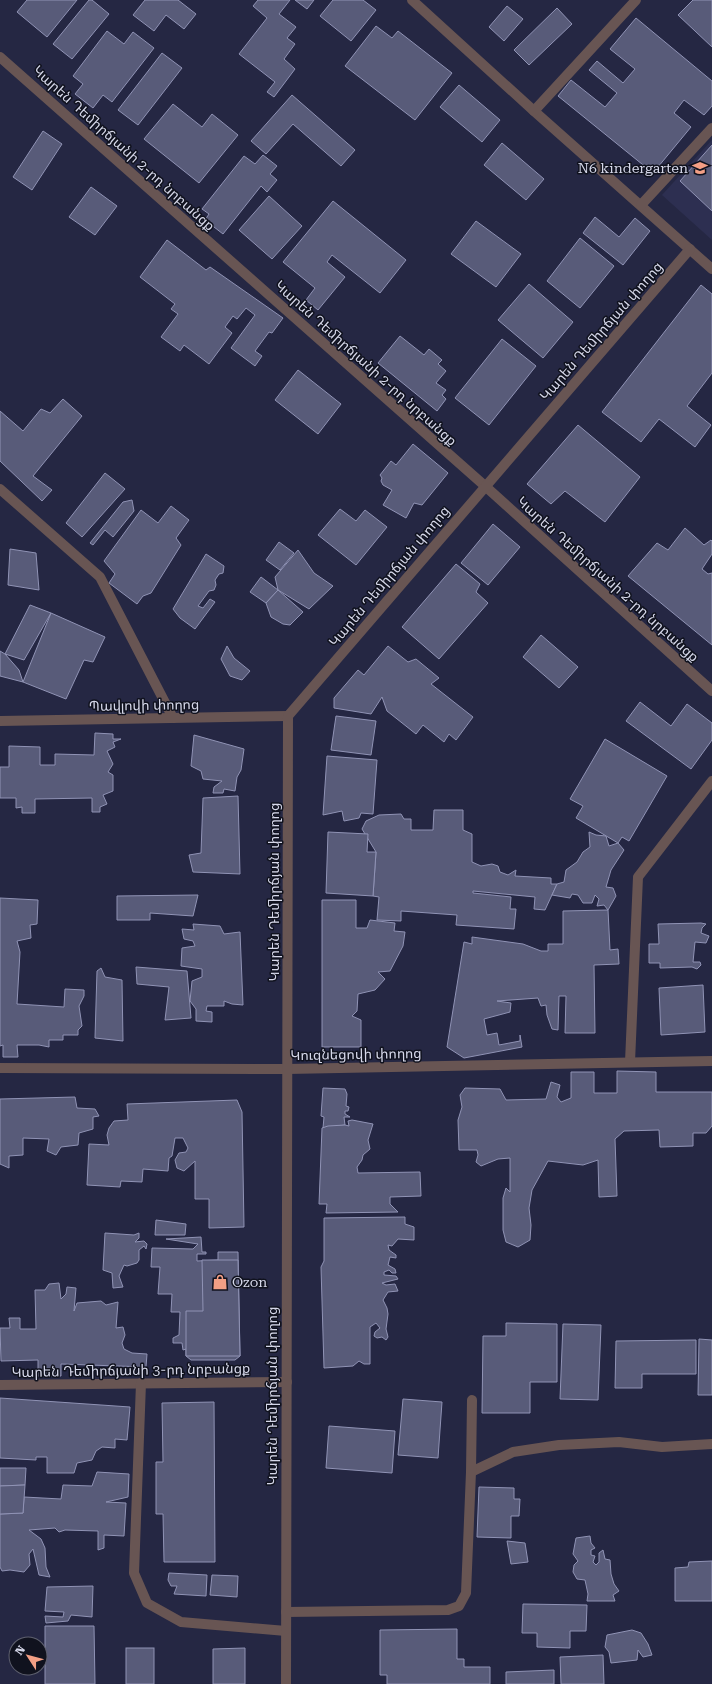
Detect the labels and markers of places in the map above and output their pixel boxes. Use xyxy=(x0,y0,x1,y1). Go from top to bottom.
school or university icon: N6 kindergarten xyxy=(691,159,709,177)
place label: N6 kindergarten xyxy=(578,160,688,176)
shop icon: Ozon xyxy=(211,1273,229,1291)
place label: Ozon xyxy=(232,1274,267,1290)

